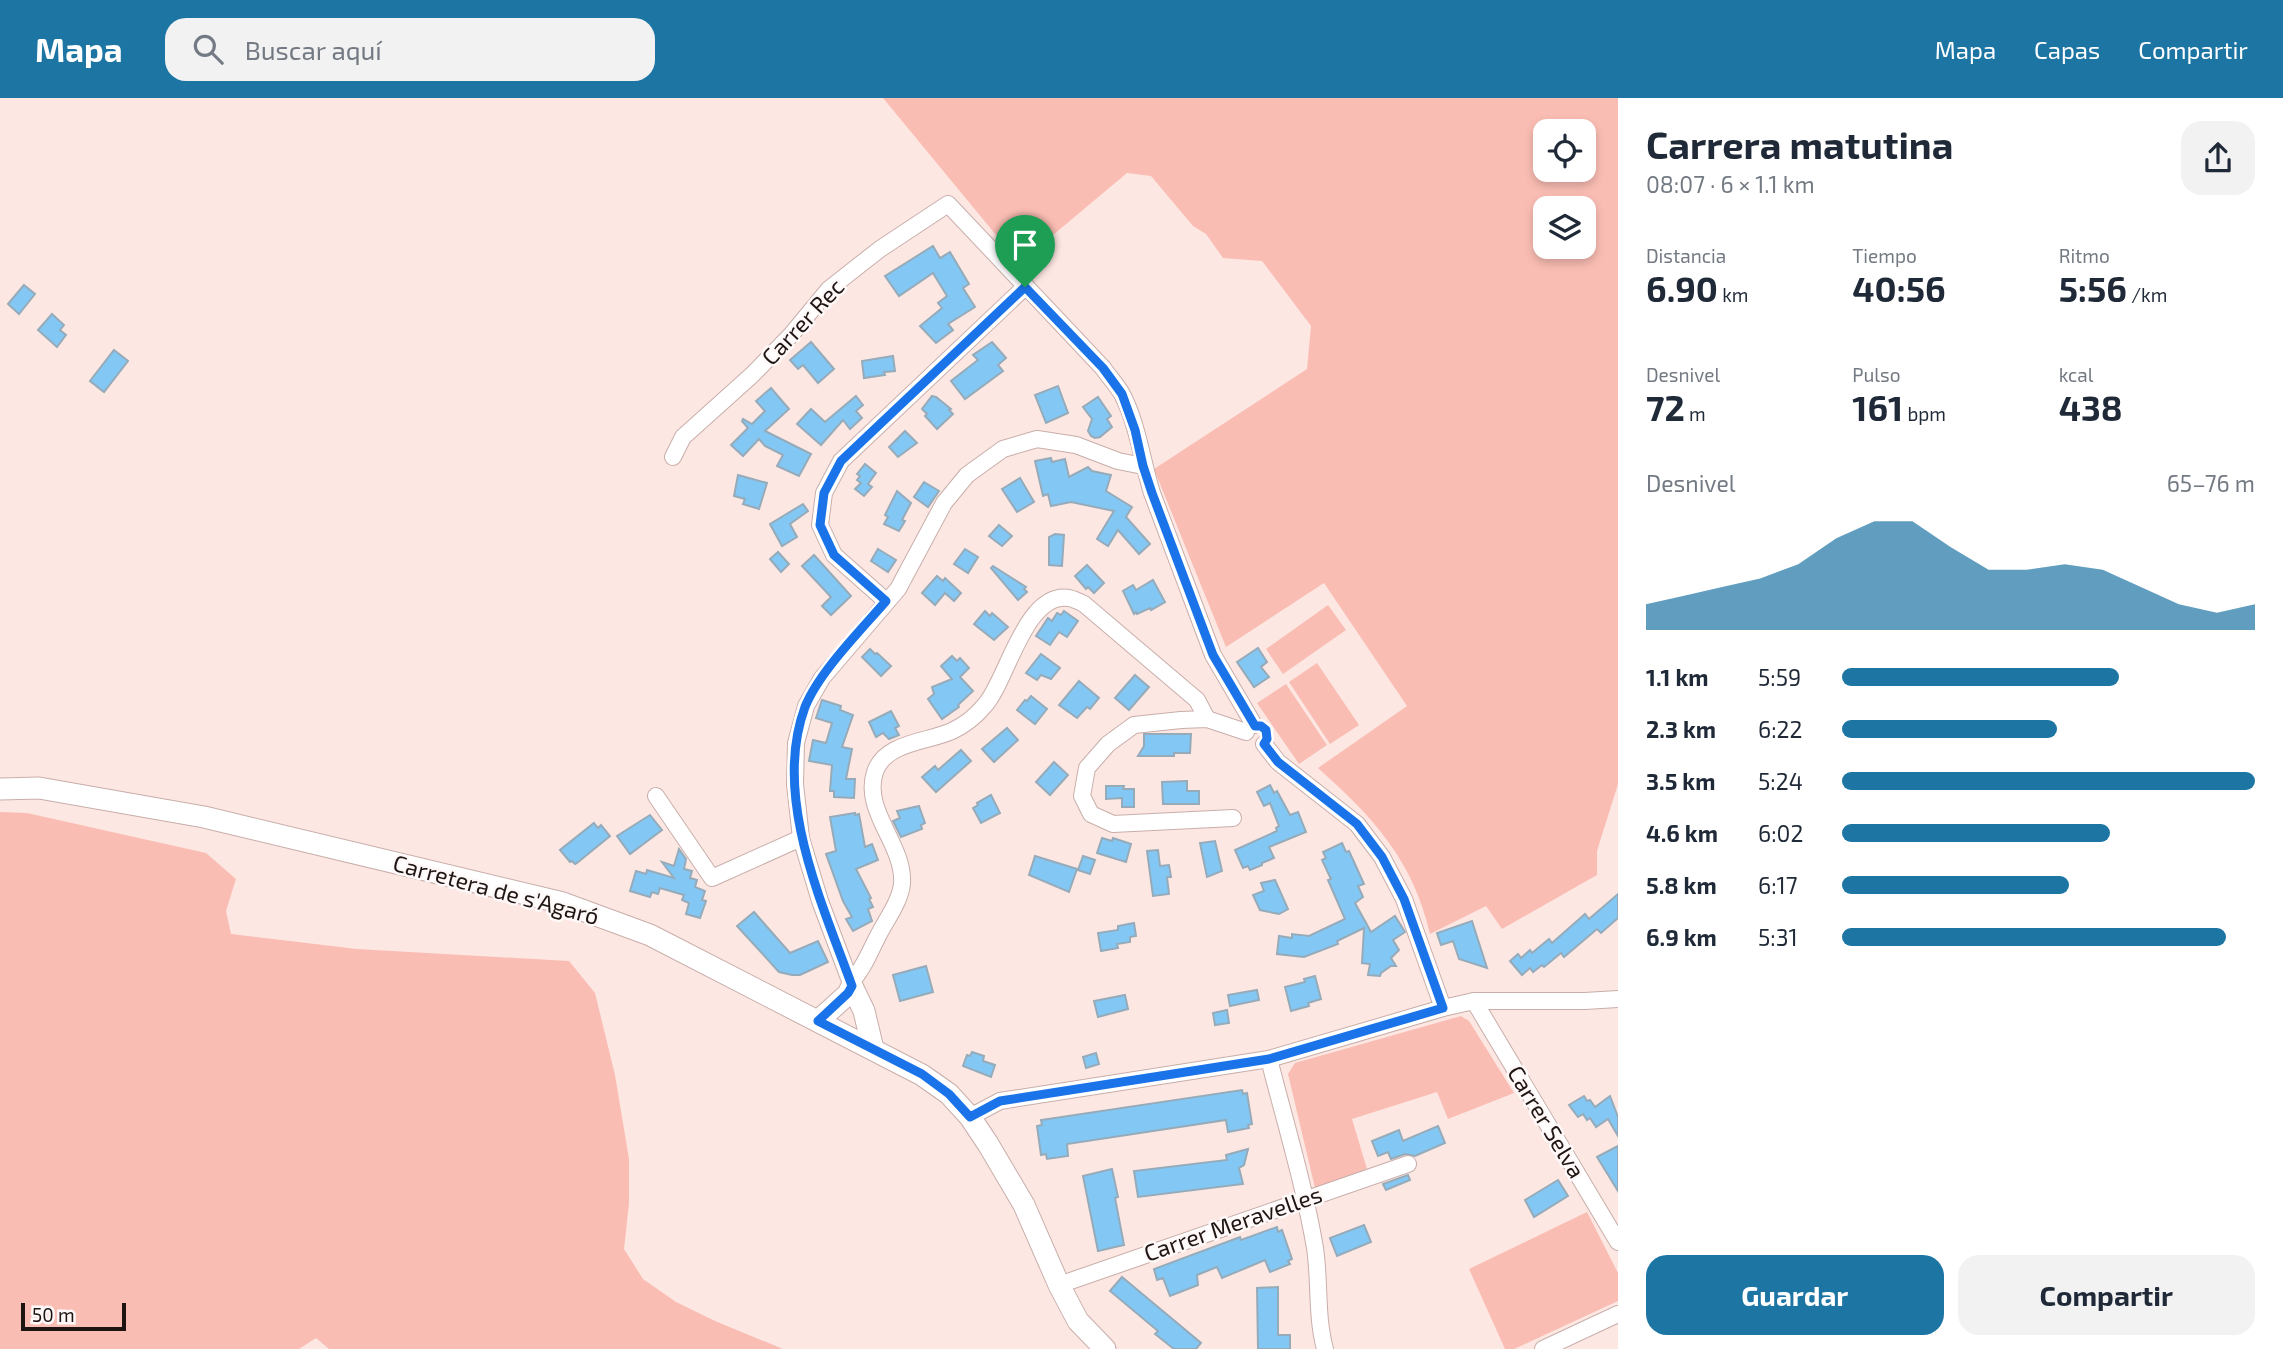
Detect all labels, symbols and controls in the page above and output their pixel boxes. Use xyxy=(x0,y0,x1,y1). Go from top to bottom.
search box xyxy=(165,18,655,81)
text: Mapa xyxy=(35,29,123,69)
icon: search xyxy=(189,30,227,68)
text: Buscar aquí xyxy=(245,34,382,65)
text: Mapa xyxy=(1935,35,1996,64)
text: Capas xyxy=(2034,35,2100,64)
text: Compartir xyxy=(2138,35,2248,64)
map controls xyxy=(1533,119,1596,259)
button: locate xyxy=(1533,119,1596,182)
text: Carrera matutina xyxy=(1646,121,1953,167)
button: share xyxy=(2181,121,2255,195)
text: 08:07 · 6 × 1.1 km xyxy=(1646,170,1815,198)
button: layers xyxy=(1533,196,1596,259)
pin xyxy=(995,215,1055,287)
icon: arrive xyxy=(1006,226,1044,264)
text: Distancia xyxy=(1646,244,1726,267)
text: Tiempo xyxy=(1852,244,1917,267)
text: Ritmo xyxy=(2059,244,2110,267)
text: 6.90 xyxy=(1646,267,1718,309)
text: 40:56 xyxy=(1852,267,1946,309)
text: 5:56 xyxy=(2059,267,2127,309)
street label: Carrer Rec xyxy=(755,272,849,370)
text: km xyxy=(1718,283,1749,306)
text: /km xyxy=(2127,283,2167,306)
text: Desnivel xyxy=(1646,363,1720,386)
text: Pulso xyxy=(1852,363,1900,386)
text: kcal xyxy=(2059,363,2093,386)
text: 72 xyxy=(1646,386,1685,428)
text: 161 xyxy=(1852,386,1903,428)
text: 438 xyxy=(2059,386,2123,428)
text: m xyxy=(1685,402,1706,425)
text: bpm xyxy=(1903,402,1946,425)
text: Desnivel xyxy=(1646,469,1736,497)
text: 65–76 m xyxy=(2167,469,2255,497)
text: 1.1 km xyxy=(1646,663,1709,691)
text: 5:59 xyxy=(1758,663,1801,691)
text: 2.3 km xyxy=(1646,715,1716,743)
text: 6:22 xyxy=(1758,715,1802,743)
text: 3.5 km xyxy=(1646,767,1715,795)
text: 5:24 xyxy=(1758,767,1803,795)
text: 4.6 km xyxy=(1646,819,1718,847)
text: 6:02 xyxy=(1758,819,1803,847)
street label: Carretera de s'Agaró xyxy=(390,848,602,930)
text: 5.8 km xyxy=(1646,871,1717,899)
text: 6:17 xyxy=(1758,871,1798,899)
text: 6.9 km xyxy=(1646,923,1717,951)
text: 5:31 xyxy=(1758,923,1798,951)
street label: Carrer Selva xyxy=(1502,1060,1591,1183)
street label: Carrer Meravelles xyxy=(1140,1179,1325,1267)
button: Guardar xyxy=(1646,1255,1944,1335)
button: Compartir xyxy=(1958,1255,2255,1335)
scale bar xyxy=(21,1300,126,1332)
text: 50 m xyxy=(32,1303,75,1326)

